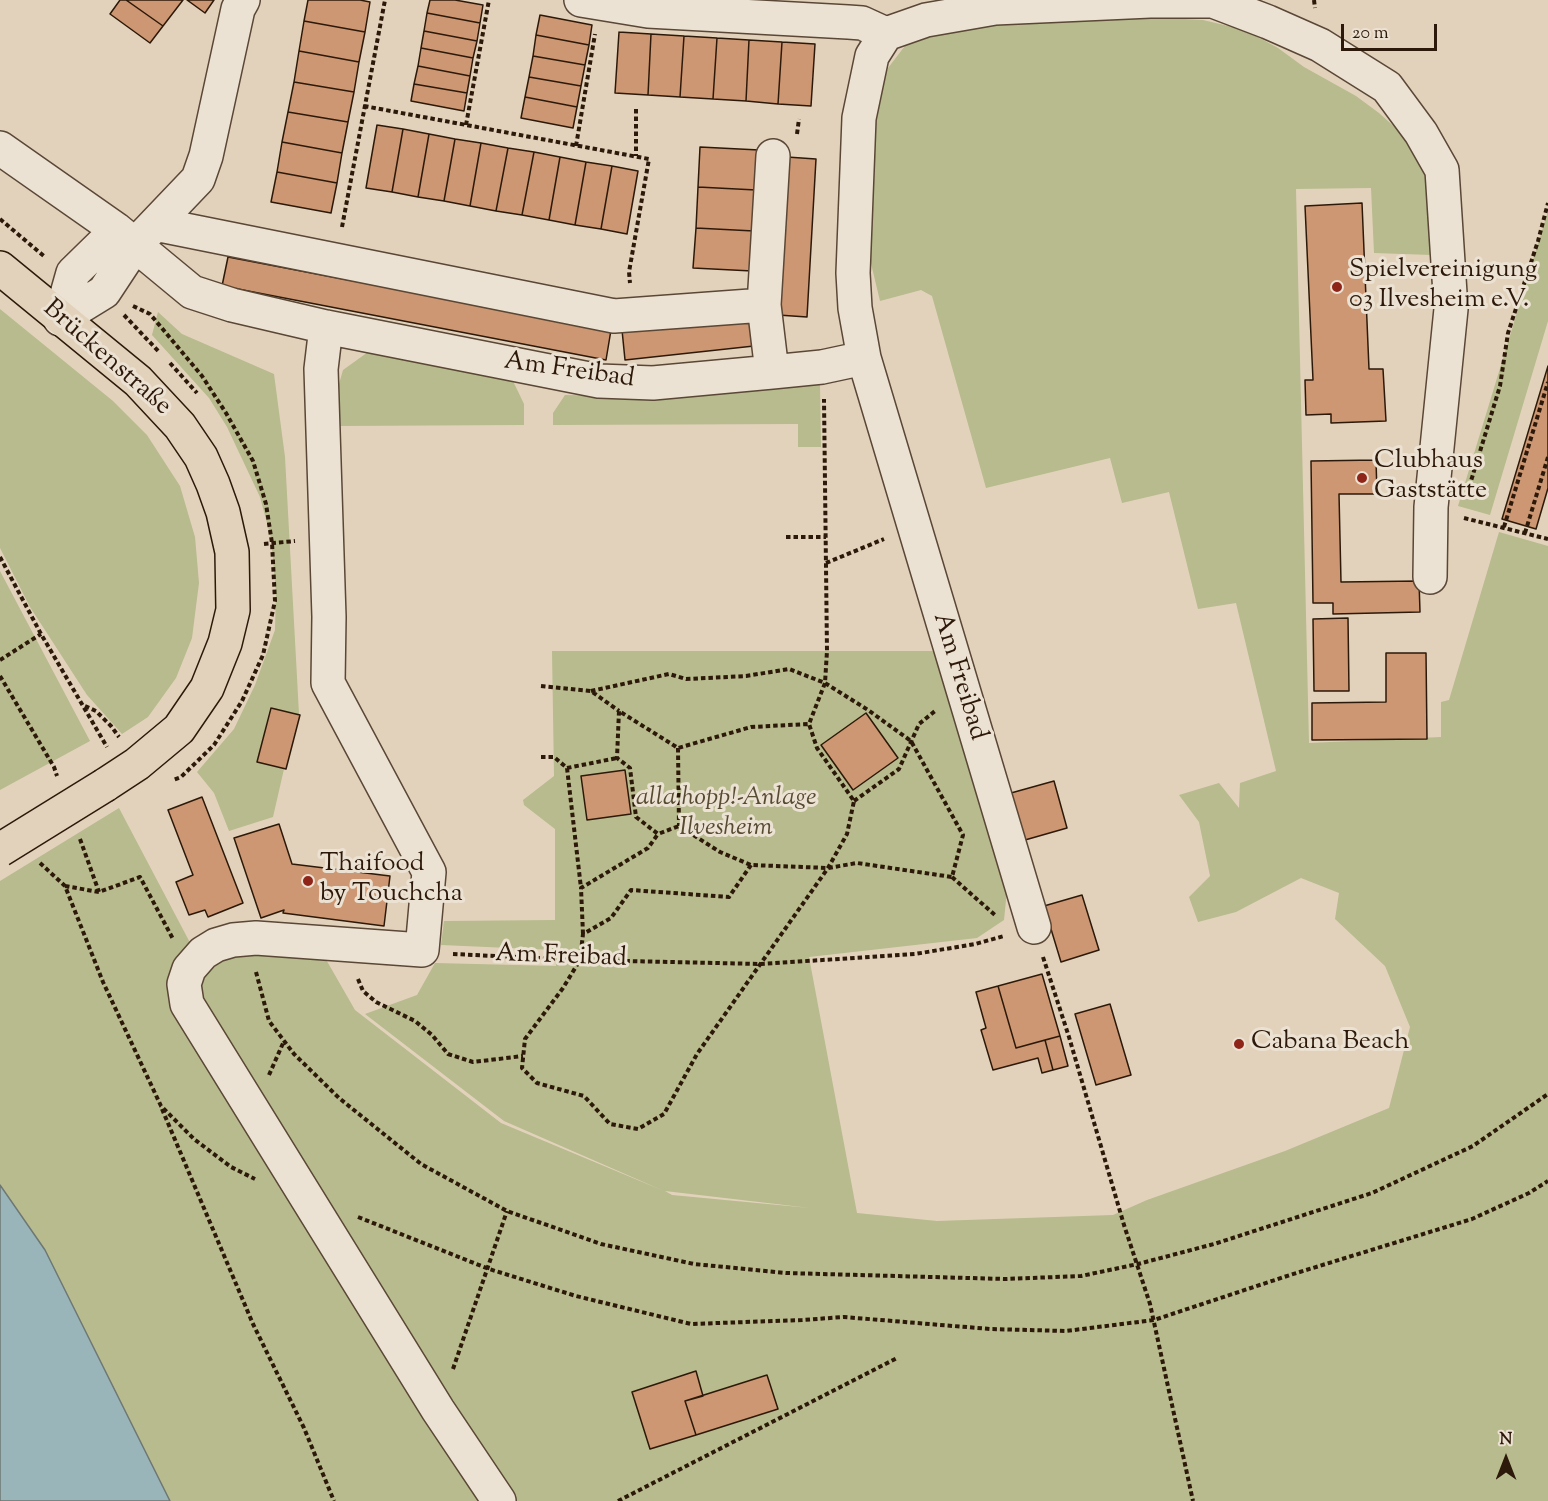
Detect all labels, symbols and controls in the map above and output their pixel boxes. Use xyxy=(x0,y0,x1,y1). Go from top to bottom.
scale bar xyxy=(1344,12,1440,50)
text: 20 m xyxy=(1352,21,1389,47)
place label: Spielvereinigung 03 Ilvesheim e.V. xyxy=(1349,256,1537,318)
marker: Spielvereinigung 03 Ilvesheim e.V. xyxy=(1330,280,1344,294)
street label: Brückenstraße xyxy=(35,295,177,423)
street label: Am Freibad xyxy=(502,347,636,397)
place label: Clubhaus Gaststätte xyxy=(1374,447,1487,508)
marker: Clubhaus Gaststätte xyxy=(1355,471,1369,485)
street label: Am Freibad xyxy=(924,609,992,745)
park label: alla hopp!-Anlage Ilvesheim xyxy=(636,784,816,846)
place label: Thaifood by Touchcha xyxy=(320,850,463,912)
marker: Thaifood by Touchcha xyxy=(301,874,315,888)
street label: Am Freibad xyxy=(495,940,627,976)
place label: Cabana Beach xyxy=(1251,1028,1409,1060)
marker: Cabana Beach xyxy=(1232,1037,1246,1051)
north arrow xyxy=(1476,1429,1536,1489)
text: N xyxy=(1500,1429,1512,1452)

